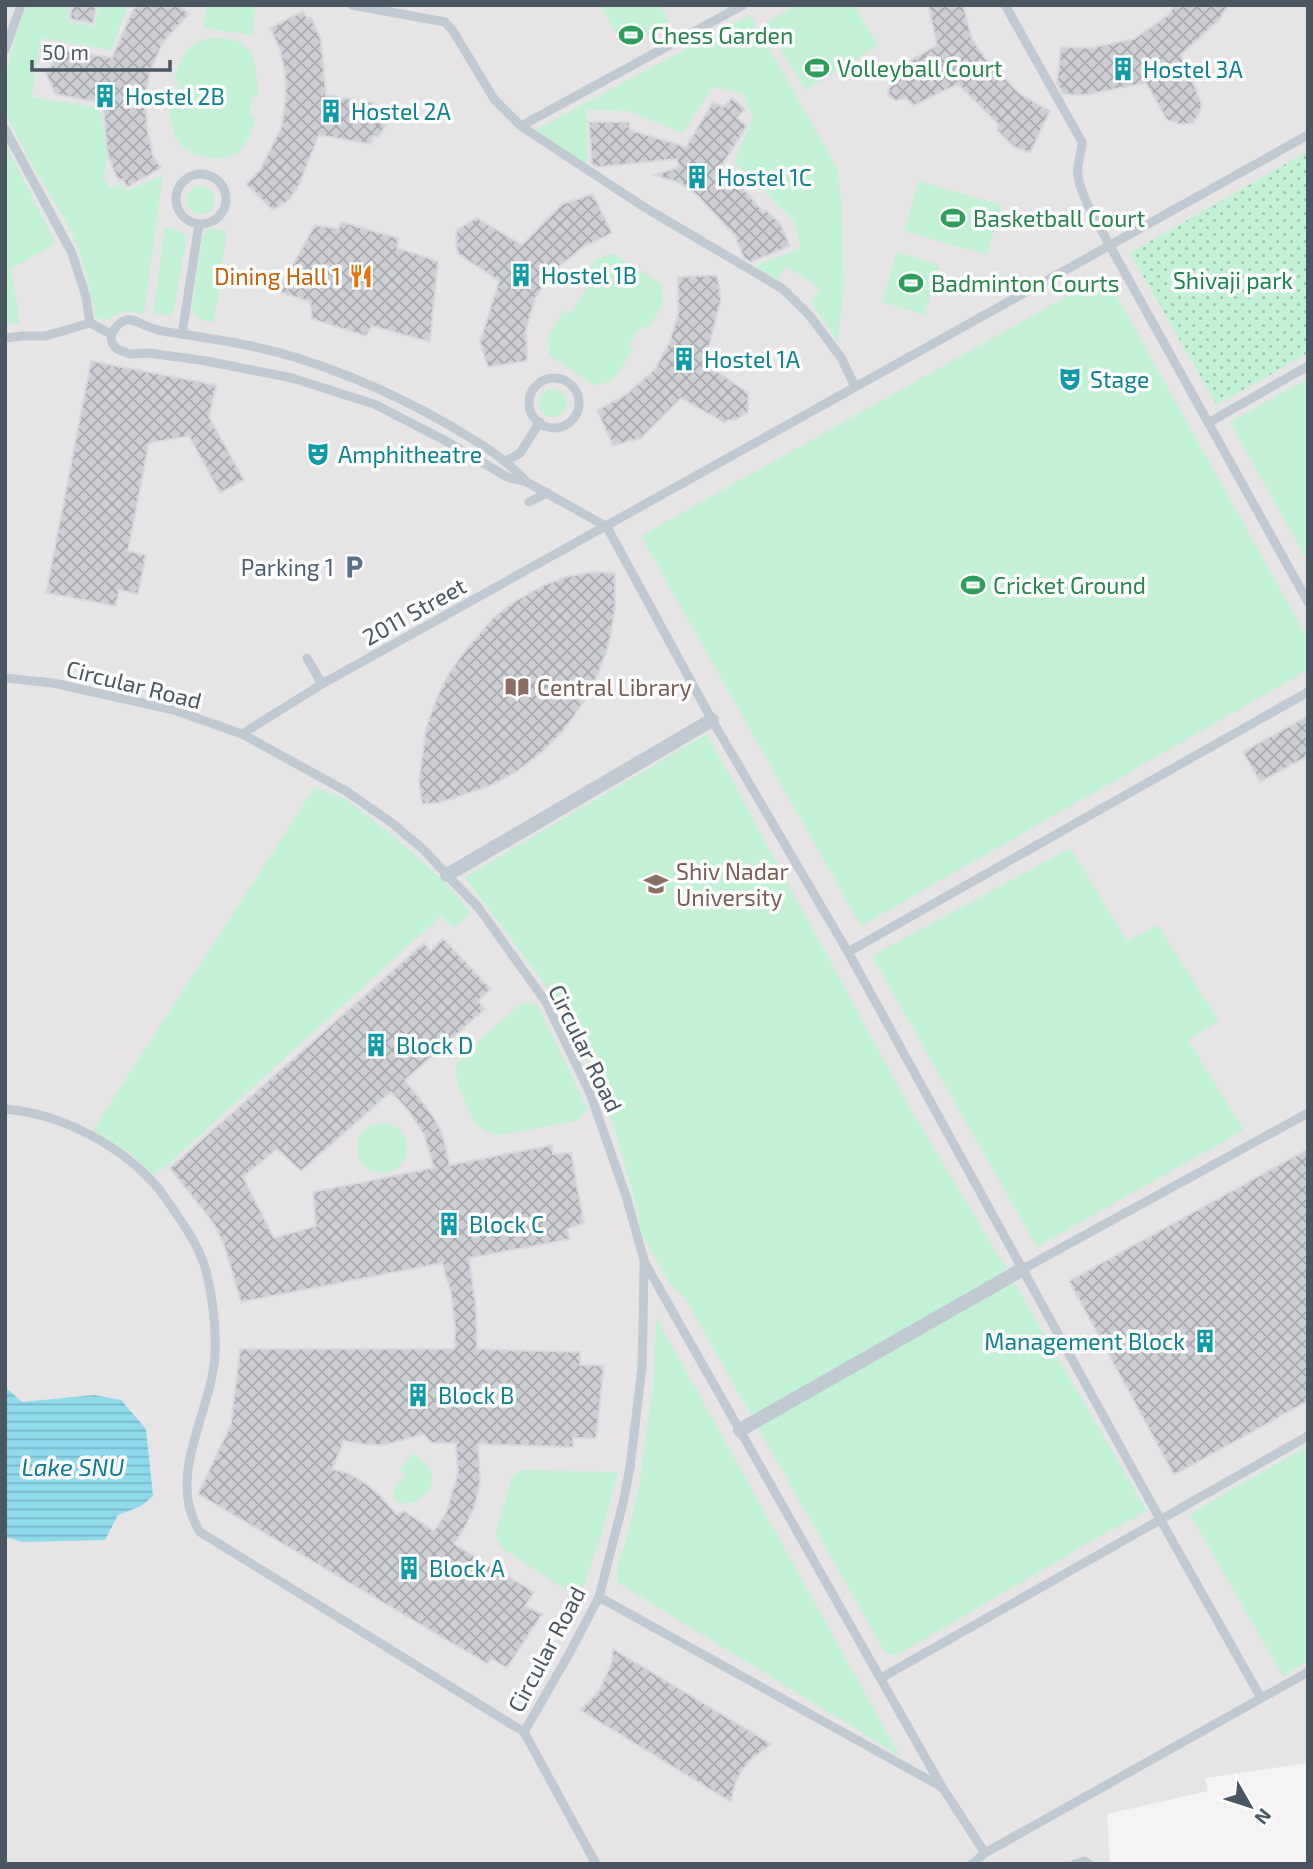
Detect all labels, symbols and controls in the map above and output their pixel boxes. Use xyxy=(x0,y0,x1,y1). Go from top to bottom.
sports icon: Chess Garden xyxy=(617,21,645,49)
place label: Chess Garden xyxy=(651,21,793,49)
scale bar xyxy=(32,28,170,72)
text: 50 m xyxy=(42,39,89,64)
sports icon: Volleyball Court xyxy=(803,54,831,82)
place label: Volleyball Court xyxy=(837,54,1003,82)
building icon: Hostel 3A xyxy=(1109,55,1137,83)
place label: Hostel 3A xyxy=(1143,55,1243,83)
building icon: Hostel 2B xyxy=(91,82,119,110)
place label: Hostel 2B xyxy=(125,82,225,110)
building icon: Hostel 2A xyxy=(317,97,345,125)
place label: Hostel 2A xyxy=(351,97,452,125)
building icon: Hostel 1C xyxy=(683,163,711,191)
place label: Hostel 1C xyxy=(717,163,812,191)
sports icon: Basketball Court xyxy=(939,204,967,232)
place label: Basketball Court xyxy=(973,204,1146,232)
building icon: Hostel 1B xyxy=(507,261,535,289)
place label: Hostel 1B xyxy=(541,261,637,289)
place label: Dining Hall 1 xyxy=(214,262,341,290)
restaurant icon: Dining Hall 1 xyxy=(347,262,375,290)
park label: Shivaji park xyxy=(1173,266,1293,294)
sports icon: Badminton Courts xyxy=(897,269,925,297)
place label: Badminton Courts xyxy=(931,269,1120,297)
building icon: Hostel 1A xyxy=(670,345,698,373)
place label: Hostel 1A xyxy=(704,345,801,373)
theatre icon: Stage xyxy=(1056,365,1084,393)
place label: Stage xyxy=(1090,365,1149,393)
theatre icon: Amphitheatre xyxy=(304,440,332,468)
place label: Amphitheatre xyxy=(338,440,482,468)
place label: Parking 1 xyxy=(241,553,334,581)
parking icon: Parking 1 xyxy=(340,553,368,581)
street label: 2011 Street xyxy=(357,571,471,651)
sports icon: Cricket Ground xyxy=(959,571,987,599)
place label: Cricket Ground xyxy=(993,571,1146,599)
street label: Circular Road xyxy=(63,654,205,714)
library icon: Central Library xyxy=(503,673,531,701)
place label: Central Library xyxy=(537,673,692,701)
place label: Shiv Nadar University xyxy=(676,857,789,911)
school or university icon: Shiv Nadar University xyxy=(642,870,670,898)
street label: Circular Road xyxy=(543,980,629,1116)
building icon: Block D xyxy=(362,1031,390,1059)
place label: Block D xyxy=(396,1031,473,1059)
building icon: Block C xyxy=(435,1210,463,1238)
place label: Block C xyxy=(469,1210,544,1238)
place label: Management Block xyxy=(984,1327,1185,1355)
building icon: Management Block xyxy=(1191,1327,1219,1355)
building icon: Block B xyxy=(404,1381,432,1409)
place label: Block B xyxy=(438,1381,514,1409)
water label: Lake SNU xyxy=(22,1452,124,1481)
building icon: Block A xyxy=(395,1554,423,1582)
place label: Block A xyxy=(429,1554,505,1582)
street label: Circular Road xyxy=(501,1581,591,1717)
north arrow xyxy=(1215,1771,1285,1841)
text: N xyxy=(1250,1804,1277,1830)

